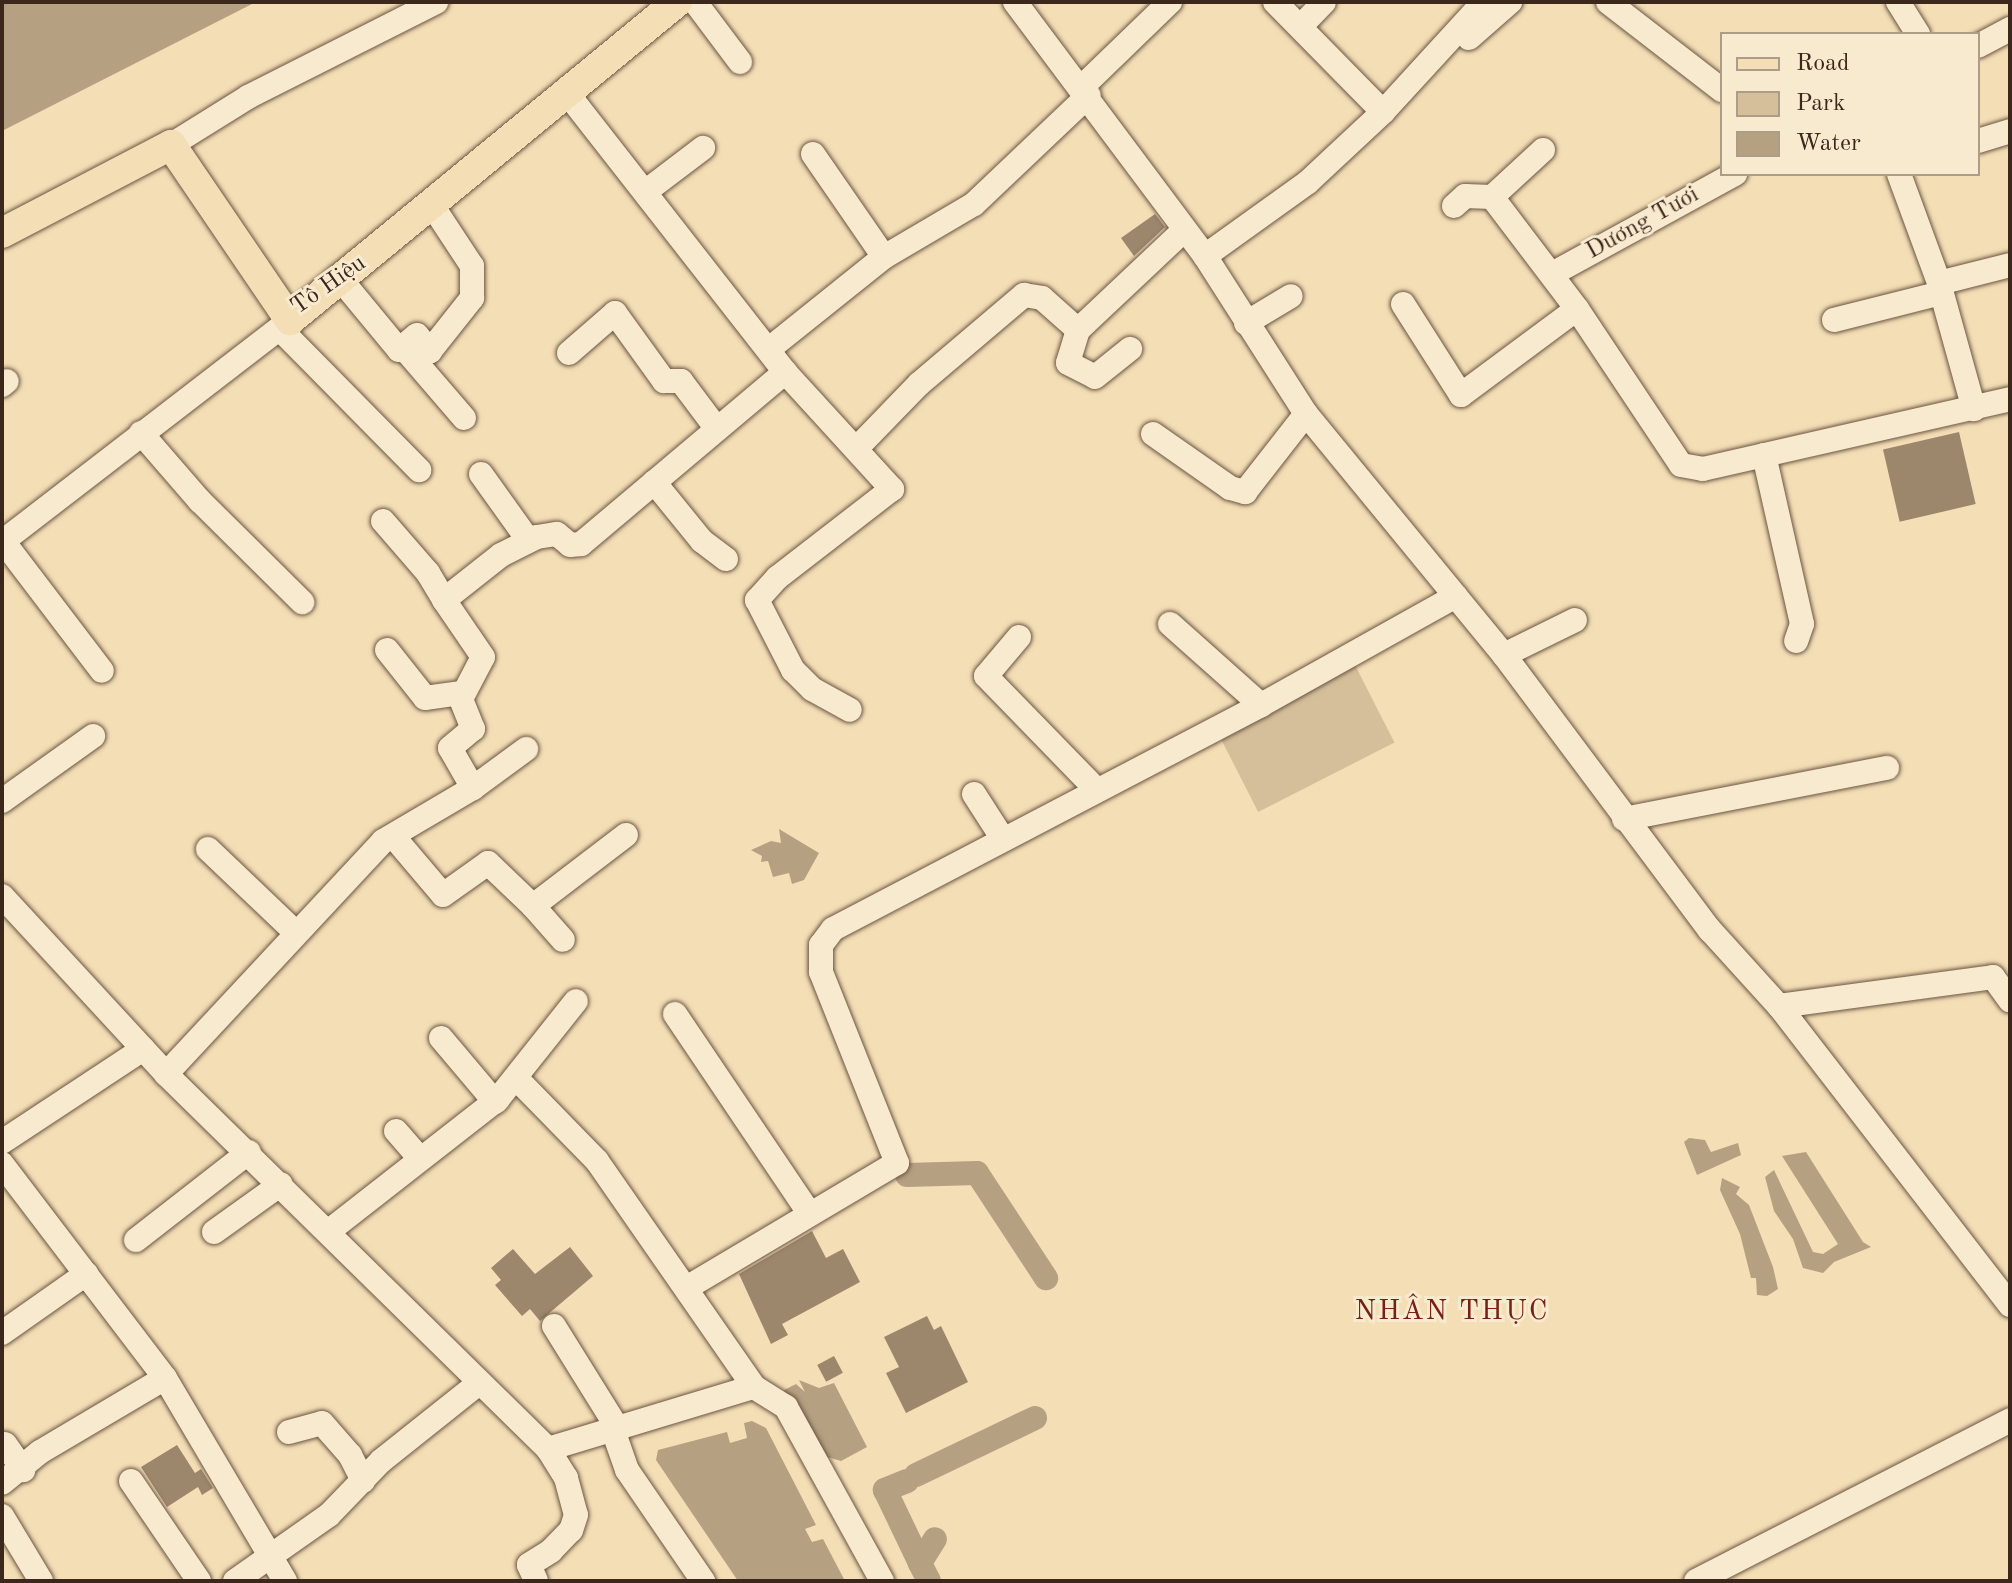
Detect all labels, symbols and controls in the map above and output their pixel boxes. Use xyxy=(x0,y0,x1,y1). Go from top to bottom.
legend xyxy=(1720,32,1980,176)
text: Road xyxy=(1796,52,1849,76)
text: Park xyxy=(1796,92,1845,116)
text: Water xyxy=(1796,132,1861,156)
street label: Dương Tươi xyxy=(1582,181,1704,267)
street label: Tô Hiệu xyxy=(286,250,372,322)
district label: NHÂN THỤC xyxy=(1354,1295,1550,1329)

